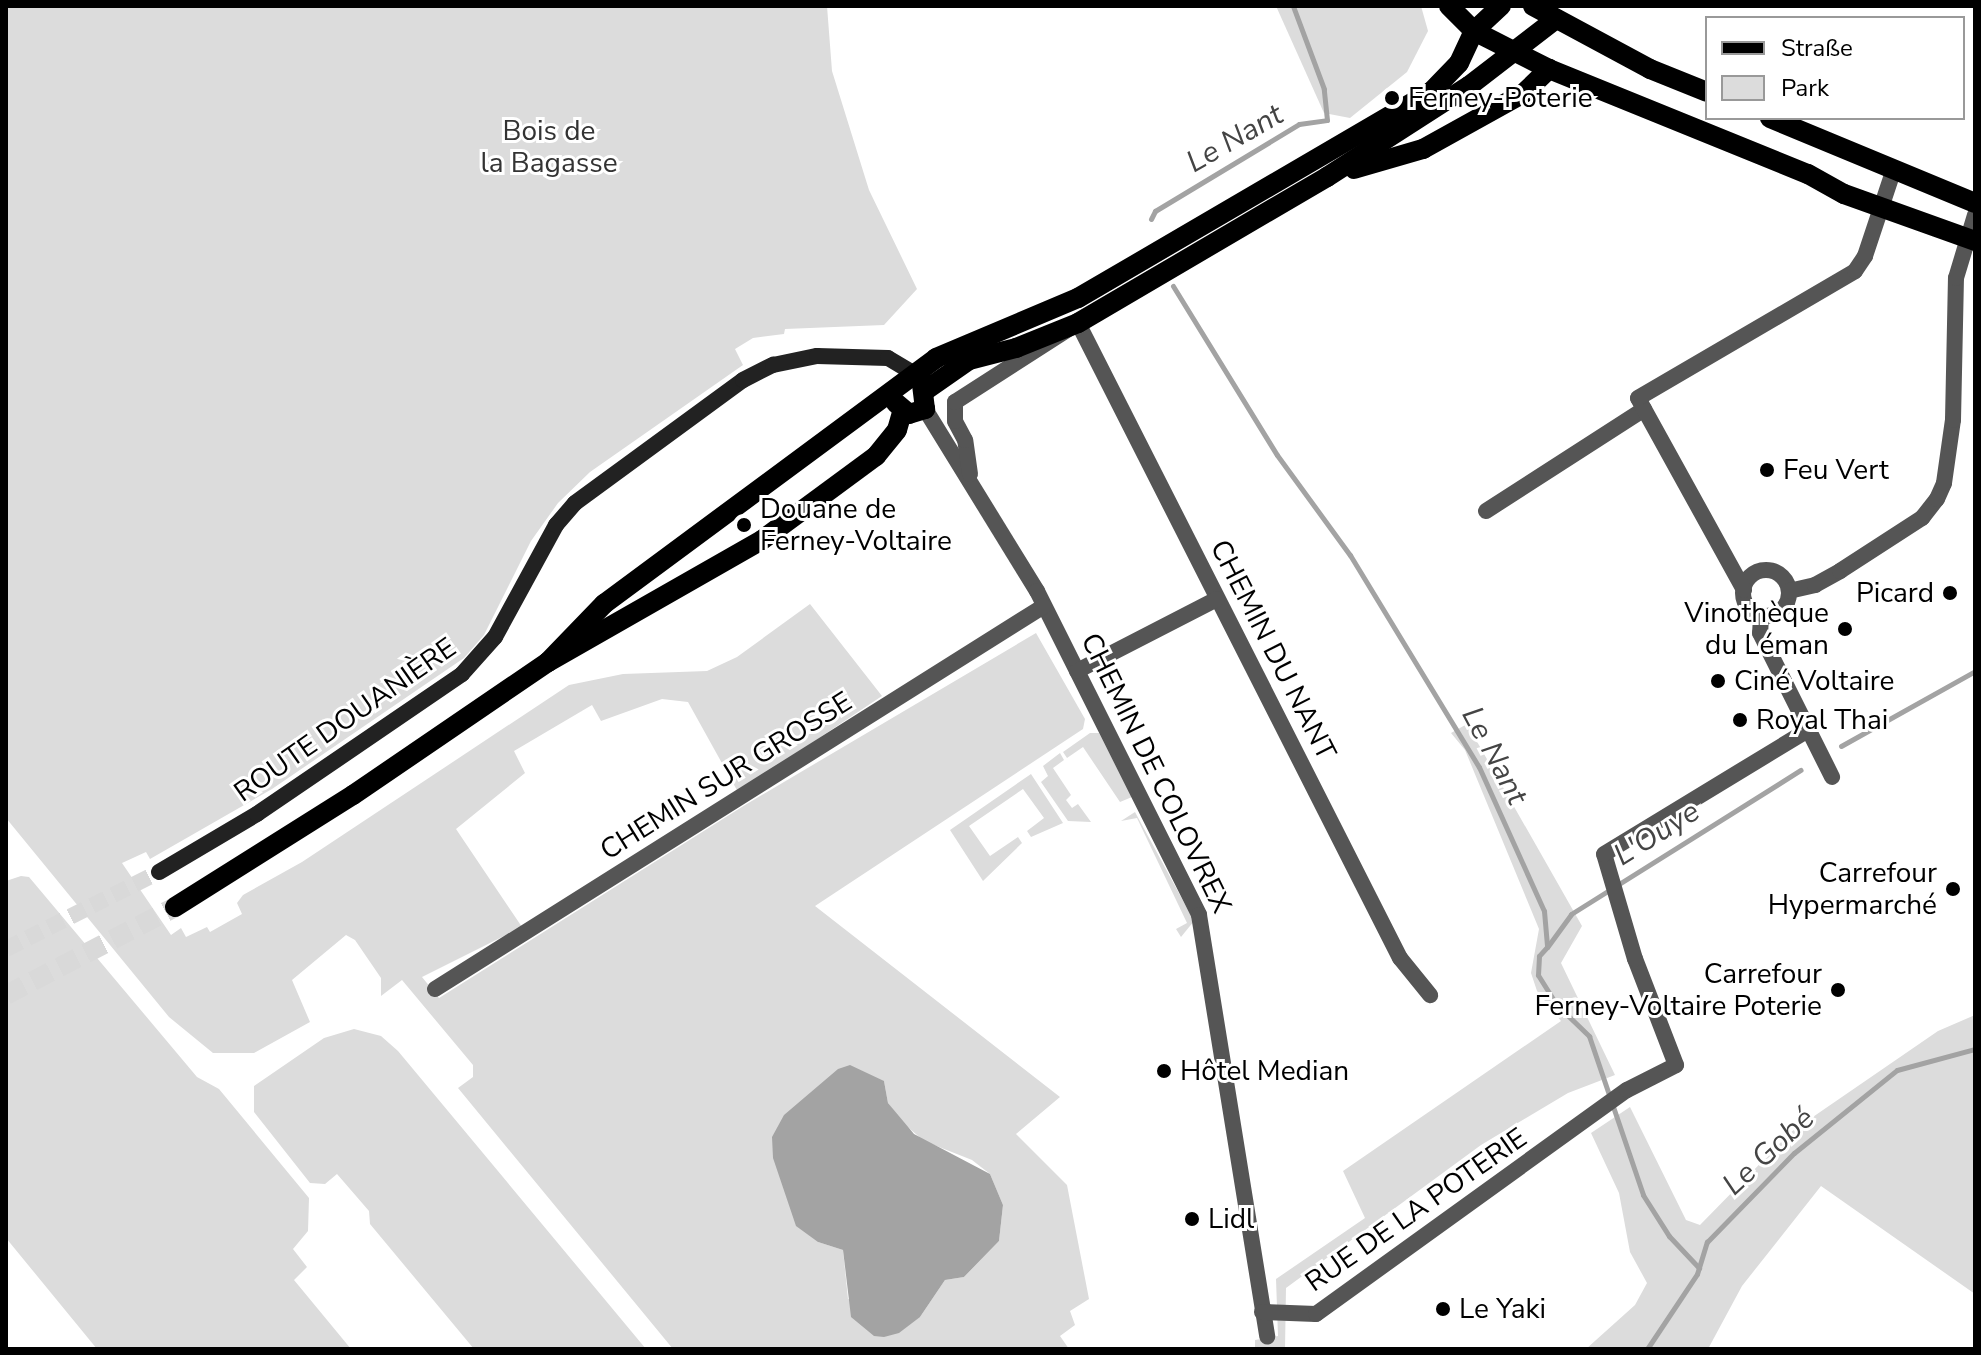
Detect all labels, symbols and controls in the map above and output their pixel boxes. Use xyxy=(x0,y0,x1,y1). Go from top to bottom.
legend xyxy=(1705,16,1965,120)
text: Straße xyxy=(1781,32,1853,64)
text: Park xyxy=(1781,72,1829,104)
place label: Ferney-Poterie xyxy=(1408,81,1593,115)
marker: Ferney-Poterie xyxy=(1383,89,1401,107)
water label: Le Nant xyxy=(1180,97,1290,181)
park label: Bois de la Bagasse xyxy=(480,114,618,180)
place label: Feu Vert xyxy=(1783,453,1889,487)
marker: Feu Vert xyxy=(1758,461,1776,479)
place label: Douane de Ferney-Voltaire xyxy=(760,492,952,558)
marker: Douane de Ferney-Voltaire xyxy=(735,516,753,534)
street label: CHEMIN DU NANT xyxy=(1203,534,1343,766)
place label: Picard xyxy=(1856,576,1934,610)
marker: Picard xyxy=(1941,584,1959,602)
place label: Vinothèque du Léman xyxy=(1684,596,1829,662)
marker: Vinothèque du Léman xyxy=(1836,620,1854,638)
street label: CHEMIN DE COLOVREX xyxy=(1074,628,1238,918)
street label: ROUTE DOUANIÈRE xyxy=(228,631,462,809)
place label: Ciné Voltaire xyxy=(1734,664,1894,698)
marker: Ciné Voltaire xyxy=(1709,672,1727,690)
street label: CHEMIN SUR GROSSE xyxy=(594,685,858,867)
water label: Le Nant xyxy=(1453,701,1535,811)
place label: Royal Thai xyxy=(1756,703,1888,737)
marker: Royal Thai xyxy=(1731,711,1749,729)
water label: L'Ouye xyxy=(1608,794,1706,874)
place label: Carrefour Hypermarché xyxy=(1768,856,1937,922)
marker: Carrefour Hypermarché xyxy=(1944,880,1962,898)
place label: Carrefour Ferney-Voltaire Poterie xyxy=(1534,957,1822,1023)
marker: Carrefour Ferney-Voltaire Poterie xyxy=(1829,981,1847,999)
place label: Hôtel Median xyxy=(1180,1054,1349,1088)
marker: Hôtel Median xyxy=(1155,1062,1173,1080)
water label: Le Gobé xyxy=(1716,1101,1822,1203)
street label: RUE DE LA POTERIE xyxy=(1299,1121,1533,1299)
place label: Lidl xyxy=(1208,1202,1254,1236)
marker: Lidl xyxy=(1183,1210,1201,1228)
place label: Le Yaki xyxy=(1459,1292,1546,1326)
marker: Le Yaki xyxy=(1434,1300,1452,1318)

